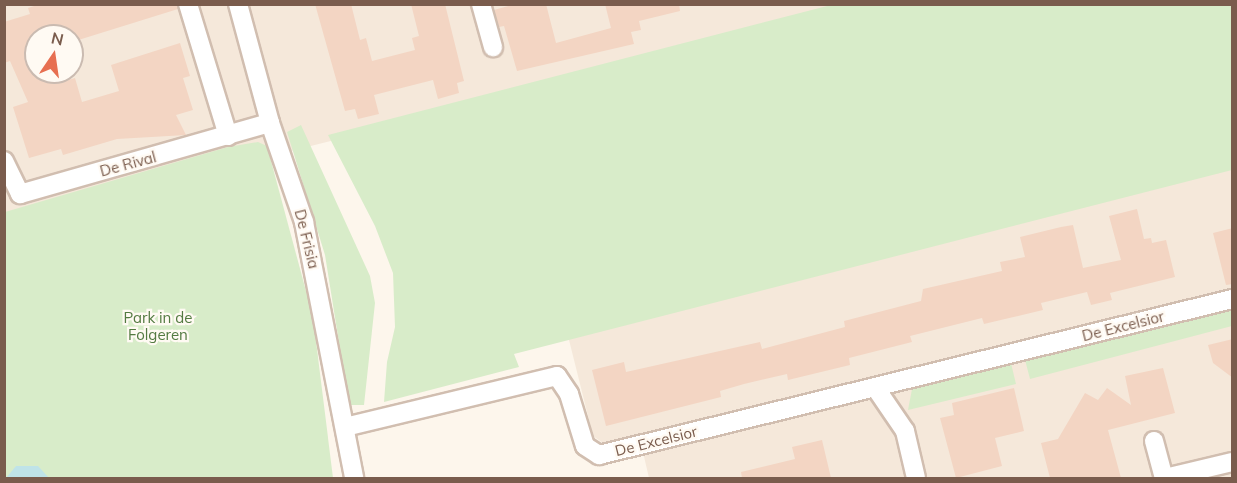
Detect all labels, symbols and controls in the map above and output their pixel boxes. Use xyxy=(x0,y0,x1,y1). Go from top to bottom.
north arrow xyxy=(24,24,84,84)
text: N xyxy=(49,27,66,50)
street label: De Rival xyxy=(98,148,158,180)
street label: De Frisia xyxy=(291,207,323,271)
street label: De Excelsior xyxy=(1080,307,1166,345)
park label: Park in de Folgeren xyxy=(124,308,192,343)
street label: De Excelsior xyxy=(613,422,699,460)

